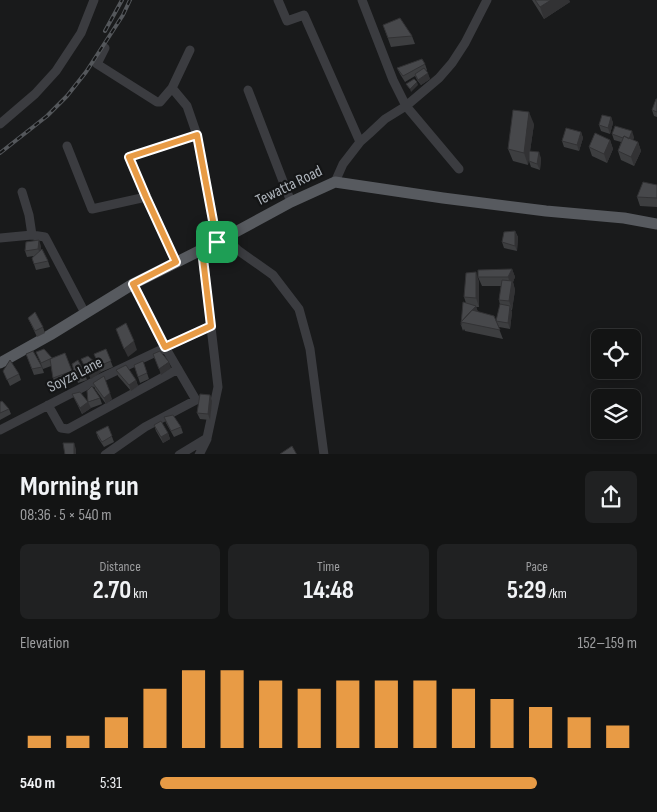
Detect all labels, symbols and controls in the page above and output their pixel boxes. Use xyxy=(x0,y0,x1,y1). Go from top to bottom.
street label: Tewatta Road xyxy=(253,162,325,210)
pin xyxy=(196,221,238,263)
icon: arrive xyxy=(203,228,231,256)
map controls xyxy=(591,329,641,439)
button: locate xyxy=(591,329,641,379)
street label: Soyza Lane xyxy=(44,353,106,397)
button: layers xyxy=(591,389,641,439)
text: Morning run xyxy=(20,470,139,503)
button: share xyxy=(585,471,637,523)
text: 08:36 · 5 × 540 m xyxy=(20,506,112,525)
text: Distance xyxy=(100,558,141,575)
text: Time xyxy=(317,558,340,575)
text: Pace xyxy=(526,558,548,575)
text: 2.70 xyxy=(93,575,131,606)
text: 14:48 xyxy=(303,575,354,606)
text: 5:29 xyxy=(507,575,546,606)
text: km xyxy=(131,585,148,602)
text: /km xyxy=(546,585,567,602)
text: Elevation xyxy=(20,634,69,653)
text: 152–159 m xyxy=(578,634,637,653)
text: 540 m xyxy=(20,774,55,793)
text: 5:31 xyxy=(100,774,122,793)

